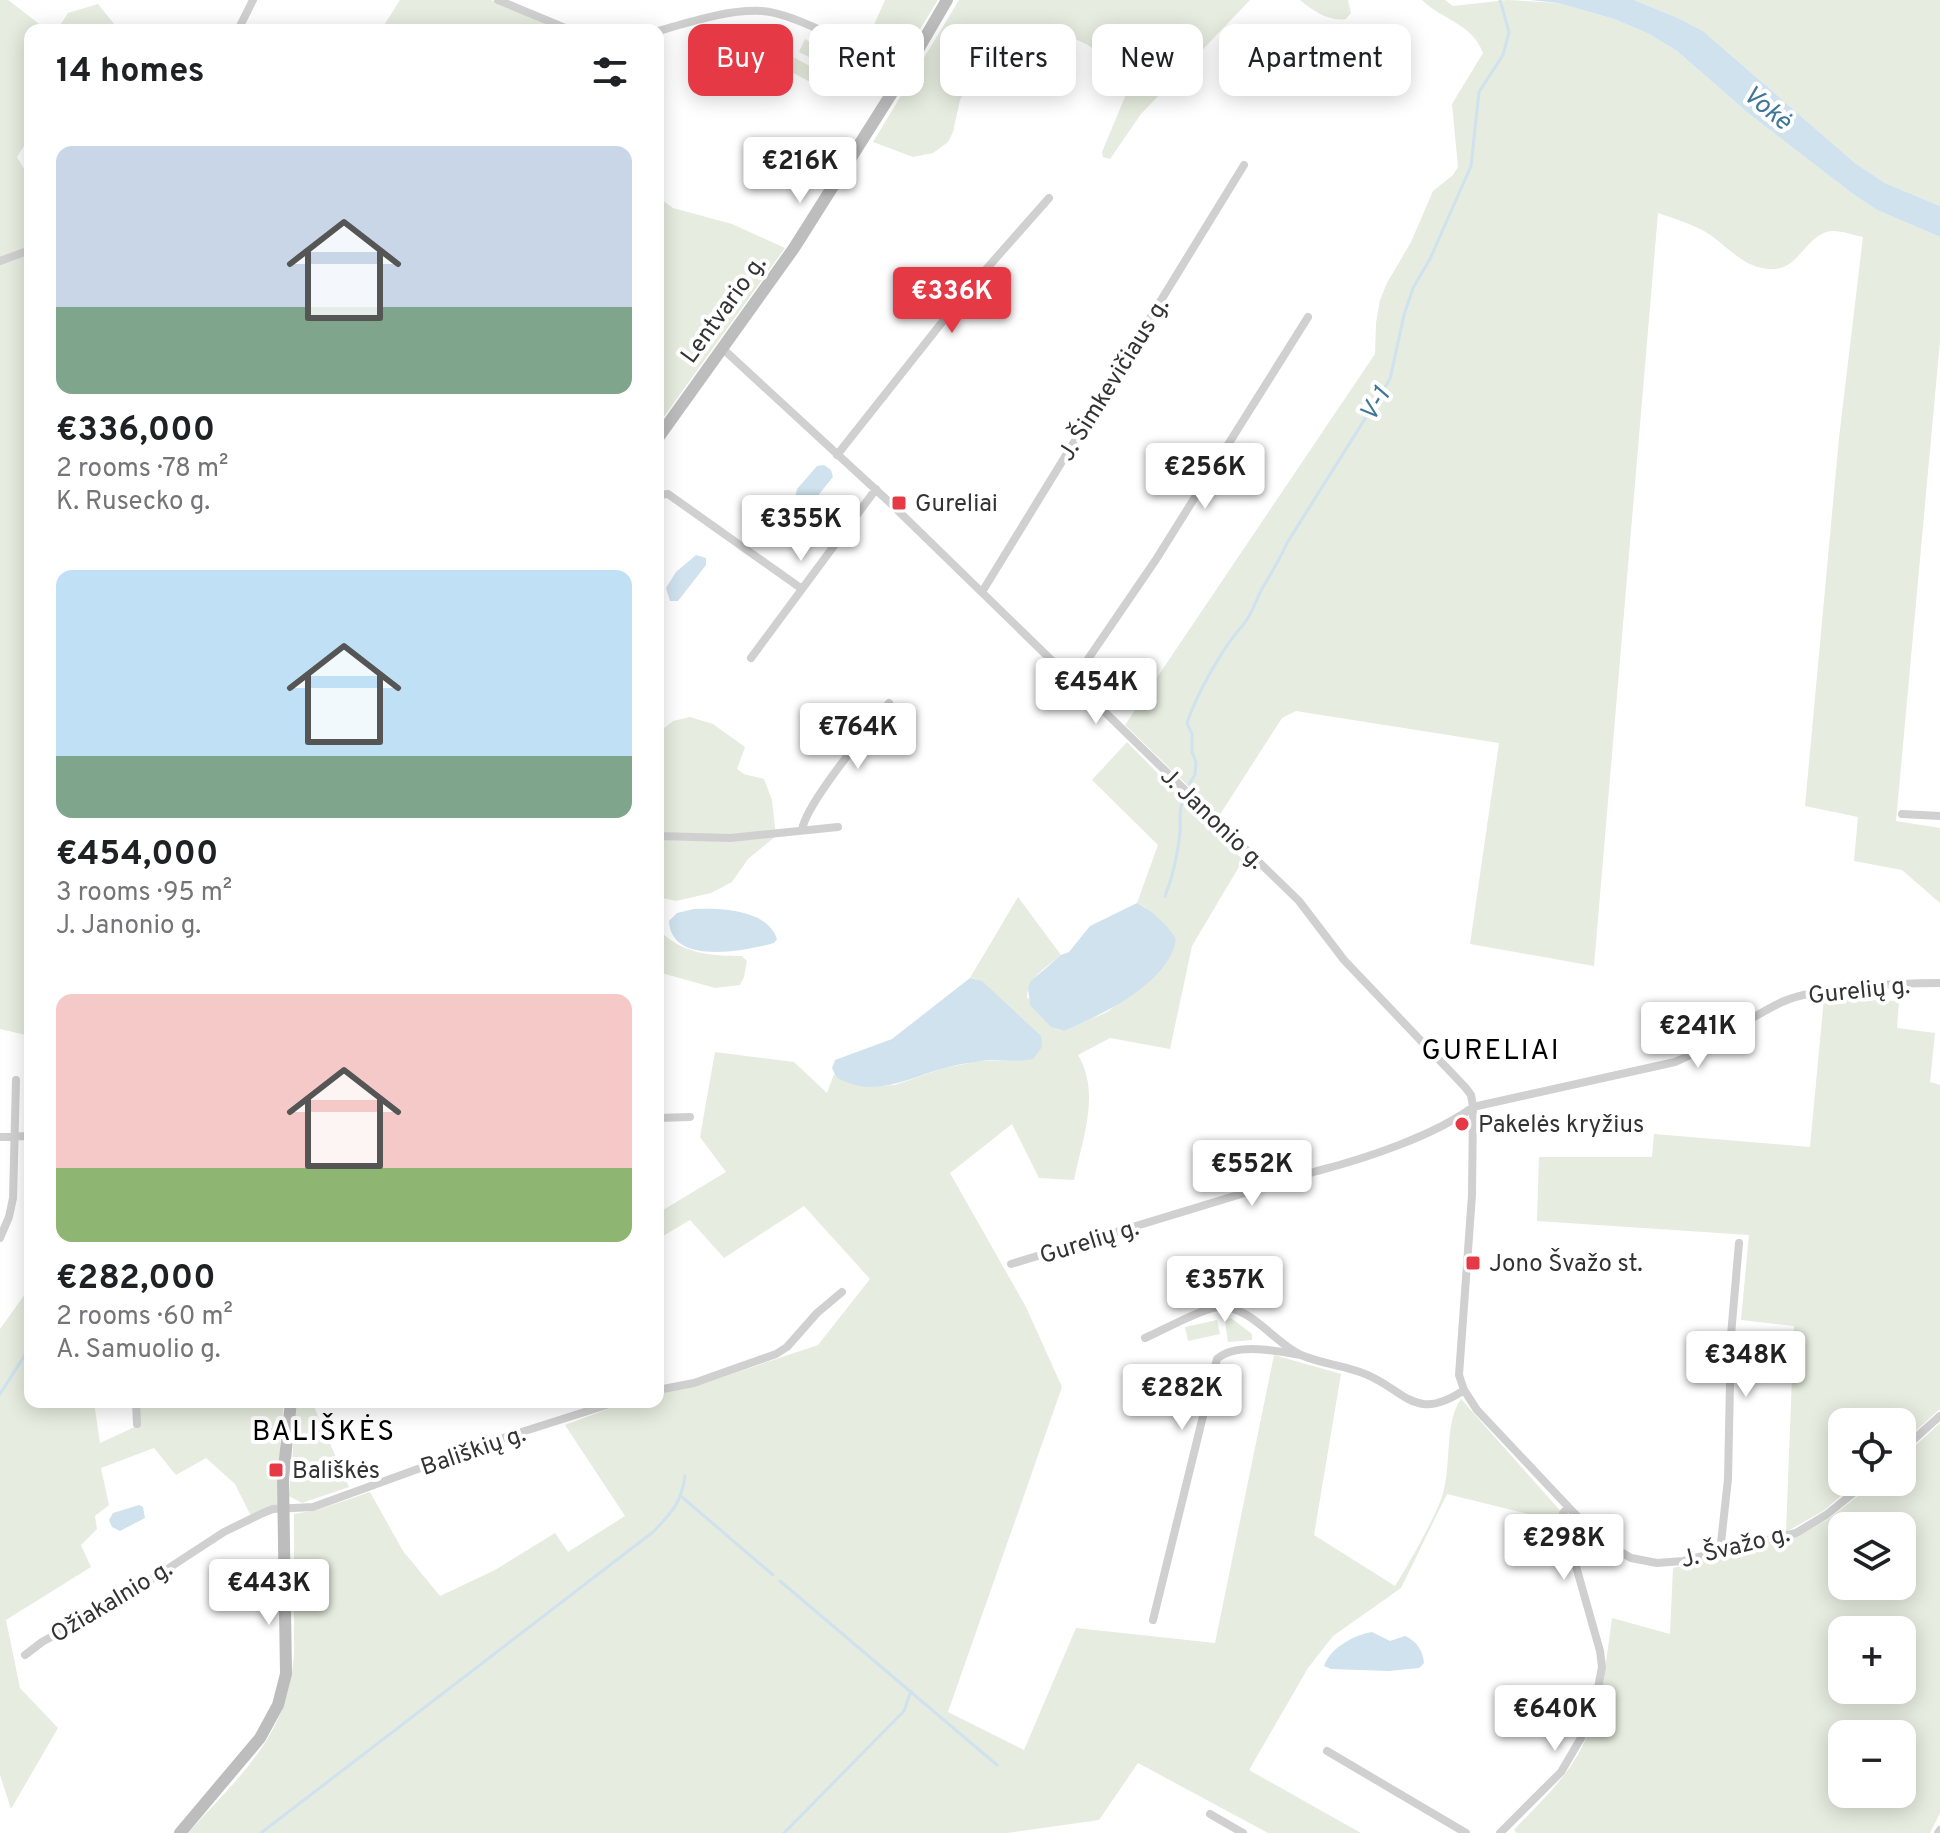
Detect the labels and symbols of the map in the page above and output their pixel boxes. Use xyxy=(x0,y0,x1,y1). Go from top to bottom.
water label: Vokė xyxy=(1735,79,1798,139)
pin: €216K xyxy=(744,137,856,205)
street label: Lentvario g. xyxy=(675,250,774,370)
pin: €336K xyxy=(896,267,1008,335)
street label: J. Šimkevičiaus g. xyxy=(1051,292,1177,467)
water label: V-1 xyxy=(1353,381,1400,428)
pin: €256K xyxy=(1149,443,1261,511)
place label: Gureliai xyxy=(915,490,998,520)
marker: Gureliai xyxy=(890,494,908,512)
pin: €355K xyxy=(745,495,857,563)
pin: €454K xyxy=(1040,658,1152,726)
pin: €764K xyxy=(802,703,914,771)
street label: J. Janonio g. xyxy=(1153,762,1270,877)
street label: Gurelių g. xyxy=(1807,972,1912,1012)
pin: €241K xyxy=(1642,1002,1754,1070)
district label: GURELIAI xyxy=(1421,1034,1561,1070)
place label: Pakelės kryžius xyxy=(1478,1111,1644,1141)
marker: Pakelės kryžius xyxy=(1453,1115,1471,1133)
pin: €552K xyxy=(1196,1140,1308,1208)
street label: Gurelių g. xyxy=(1036,1214,1143,1272)
place label: Jono Švažo st. xyxy=(1489,1248,1643,1280)
marker: Jono Švažo st. xyxy=(1464,1254,1482,1272)
pin: €357K xyxy=(1169,1256,1281,1324)
pin: €348K xyxy=(1690,1331,1802,1399)
pin: €282K xyxy=(1126,1364,1238,1432)
district label: BALIŠKĖS xyxy=(252,1413,396,1451)
street label: Bališkių g. xyxy=(417,1420,530,1484)
place label: Bališkės xyxy=(292,1457,380,1487)
marker: Bališkės xyxy=(267,1461,285,1479)
pin: €298K xyxy=(1508,1514,1620,1582)
street label: J. Švažo g. xyxy=(1677,1518,1793,1576)
street label: Ožiakalnio g. xyxy=(46,1555,178,1651)
pin: €443K xyxy=(213,1559,325,1627)
pin: €640K xyxy=(1499,1685,1611,1753)

